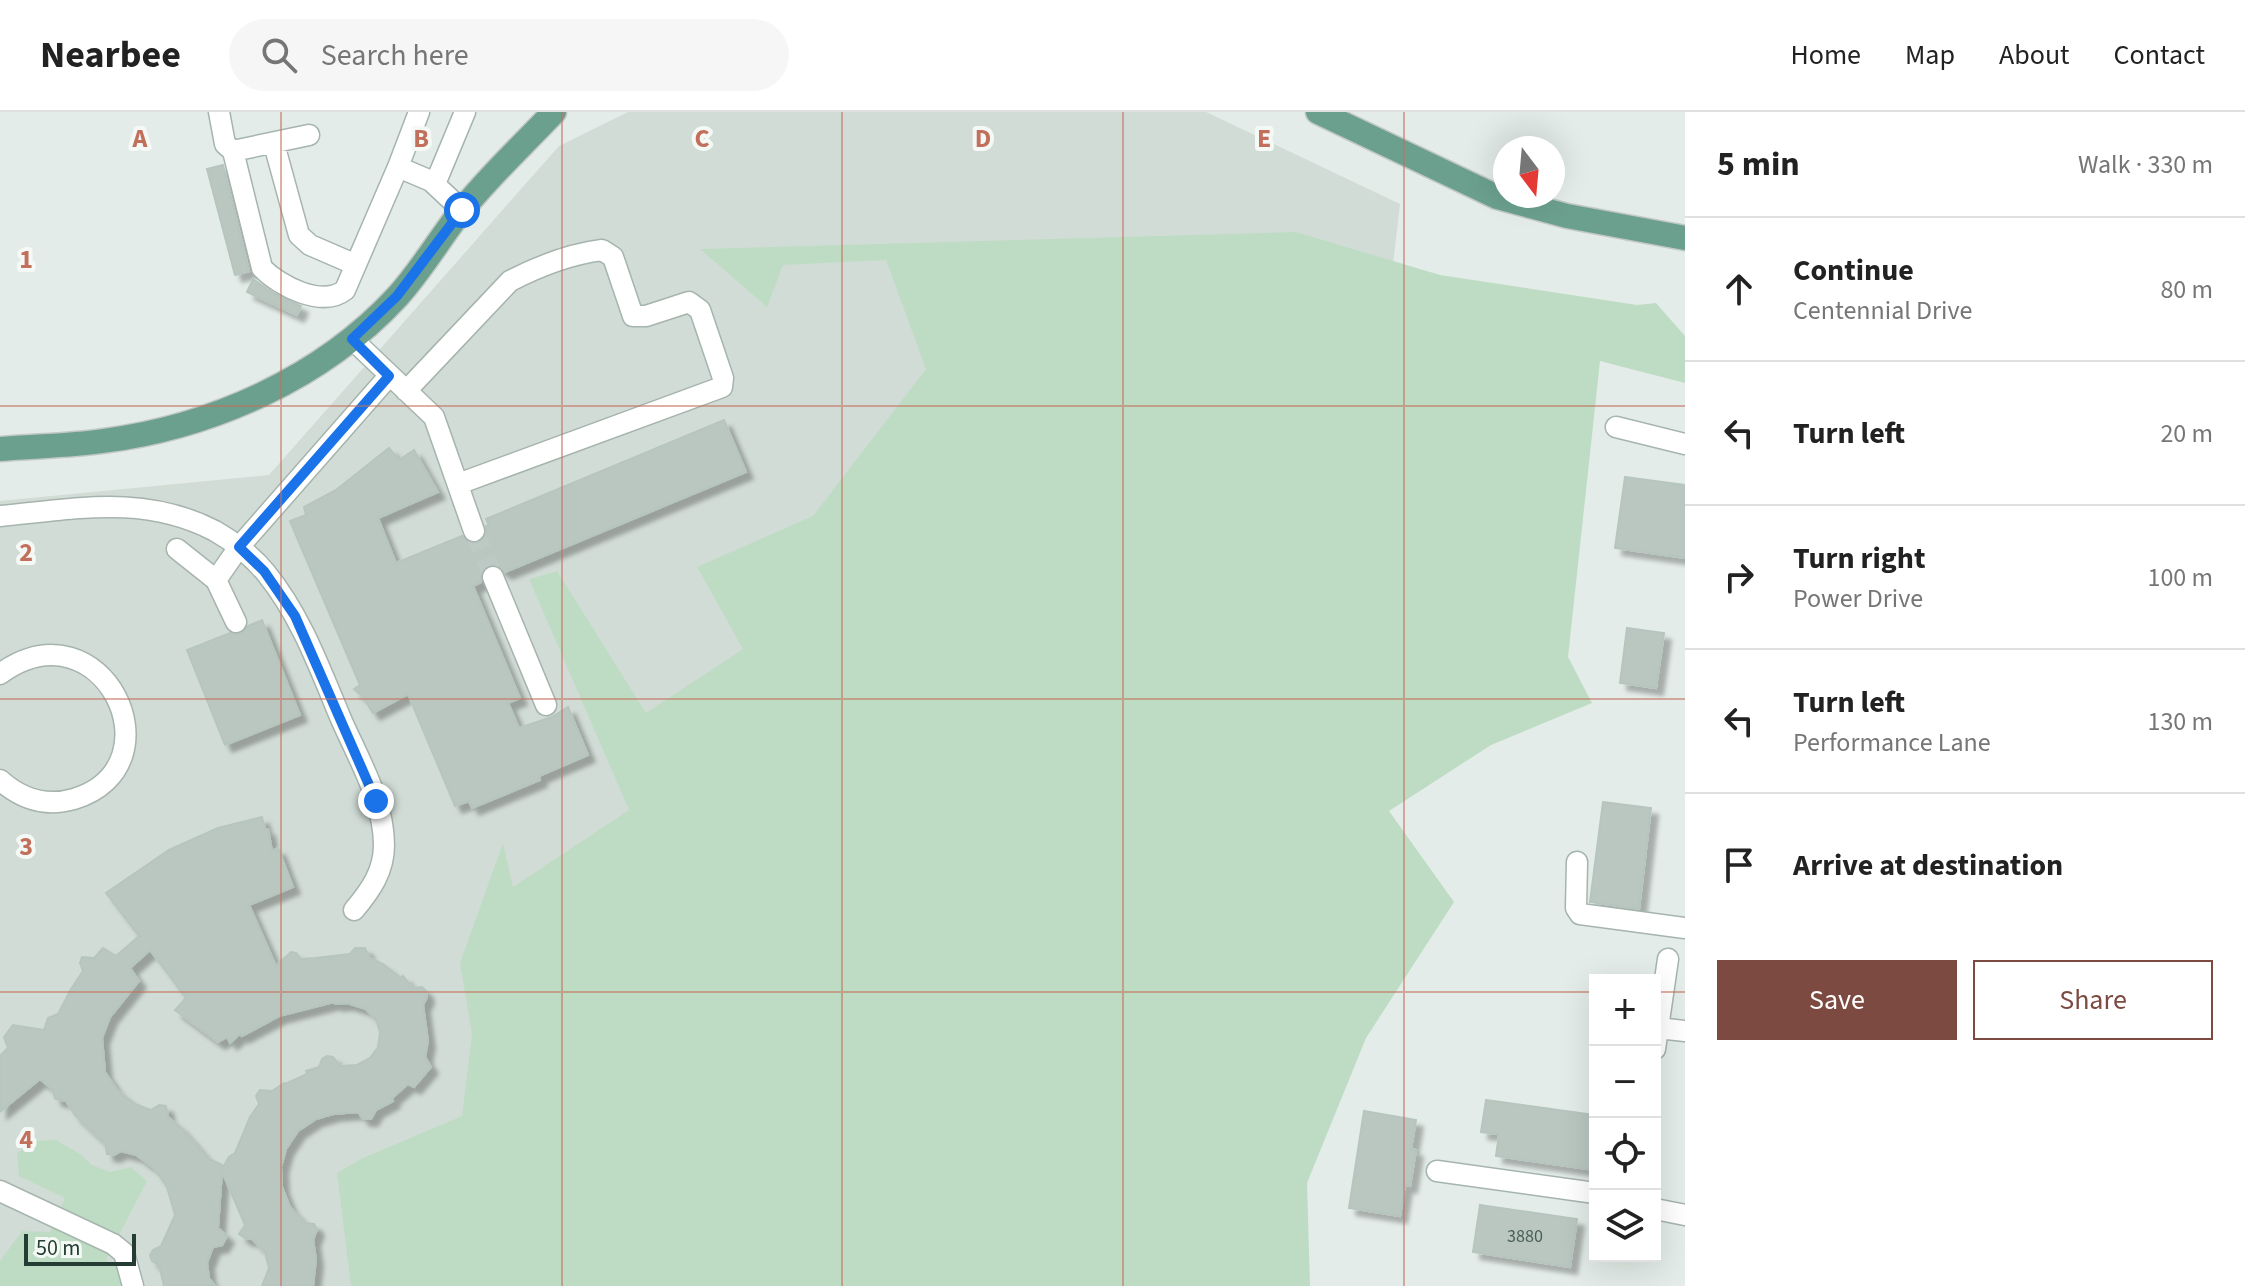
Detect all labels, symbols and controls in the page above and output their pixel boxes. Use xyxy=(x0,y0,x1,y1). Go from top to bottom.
search box xyxy=(229,19,789,91)
text: Nearbee xyxy=(40,28,181,82)
icon: search xyxy=(257,33,301,77)
text: Search here xyxy=(321,34,469,77)
text: Home xyxy=(1790,35,1861,75)
text: Map xyxy=(1905,35,1955,75)
text: About xyxy=(1999,35,2070,75)
text: Contact xyxy=(2114,35,2205,75)
text: A xyxy=(132,120,149,157)
text: B xyxy=(413,120,429,157)
text: C xyxy=(694,120,710,157)
text: D xyxy=(975,120,991,157)
text: E xyxy=(1257,120,1271,157)
north arrow xyxy=(1493,136,1565,208)
text: 5 min xyxy=(1717,140,1800,189)
text: Walk · 330 m xyxy=(2078,146,2213,183)
route start xyxy=(444,192,480,228)
text: 1 xyxy=(19,241,33,278)
text: Continue xyxy=(1793,249,1914,292)
icon: ahead xyxy=(1717,267,1761,311)
text: 80 m xyxy=(2160,271,2213,308)
text: Centennial Drive xyxy=(1793,292,1972,329)
icon: left xyxy=(1717,411,1761,455)
text: Turn left xyxy=(1793,412,1905,455)
text: 20 m xyxy=(2160,415,2213,452)
text: 2 xyxy=(19,534,33,571)
text: Turn right xyxy=(1793,537,1925,580)
icon: right xyxy=(1717,555,1761,599)
text: 100 m xyxy=(2147,559,2213,596)
text: Power Drive xyxy=(1793,580,1923,617)
text: Turn left xyxy=(1793,681,1905,724)
icon: left xyxy=(1717,699,1761,743)
text: 130 m xyxy=(2147,703,2213,740)
text: Performance Lane xyxy=(1793,724,1991,761)
route end xyxy=(358,783,394,819)
text: 3 xyxy=(19,828,33,865)
icon: arrive xyxy=(1717,843,1761,887)
text: Arrive at destination xyxy=(1793,844,2063,887)
button: Save xyxy=(1717,960,1957,1040)
button: Share xyxy=(1973,960,2213,1040)
map controls xyxy=(1589,974,1661,1262)
button: + xyxy=(1589,974,1661,1046)
button: − xyxy=(1589,1046,1661,1118)
button: locate xyxy=(1589,1118,1661,1190)
text: 4 xyxy=(19,1121,33,1158)
button: layers xyxy=(1589,1190,1661,1262)
house number: 3880 xyxy=(1507,1224,1543,1249)
scale bar xyxy=(24,1230,136,1266)
text: 50 m xyxy=(36,1232,81,1264)

